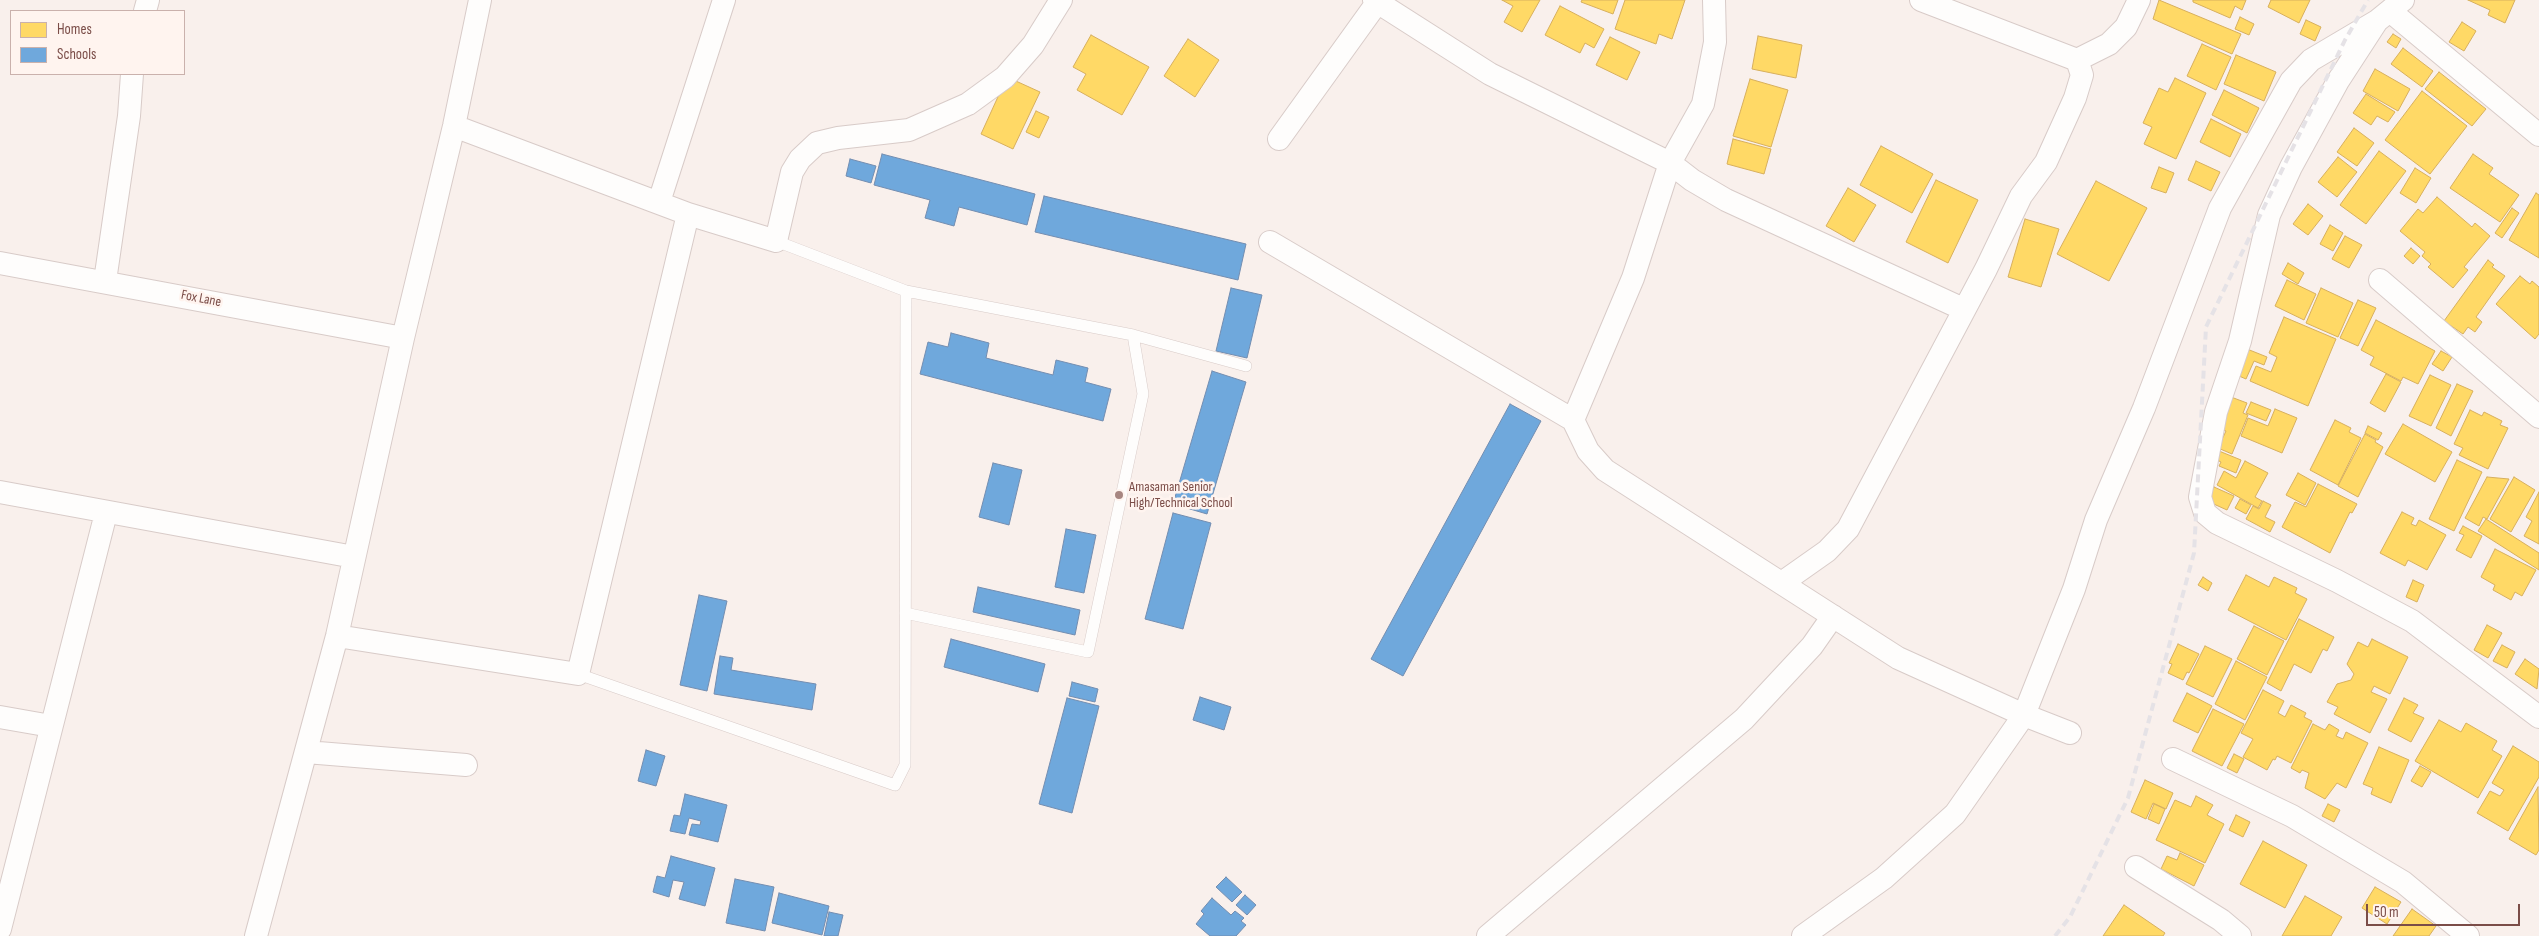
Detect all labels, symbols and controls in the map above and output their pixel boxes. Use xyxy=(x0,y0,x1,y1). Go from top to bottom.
legend xyxy=(10,10,185,75)
text: Homes xyxy=(57,20,92,39)
text: Schools xyxy=(57,45,96,64)
street label: Fox Lane xyxy=(180,287,222,311)
place label: Amasaman Senior High/Technical School xyxy=(1129,479,1233,512)
marker: Amasaman Senior High/Technical School xyxy=(1113,489,1125,501)
scale bar xyxy=(2369,894,2523,926)
text: 50 m xyxy=(2374,903,2399,922)

